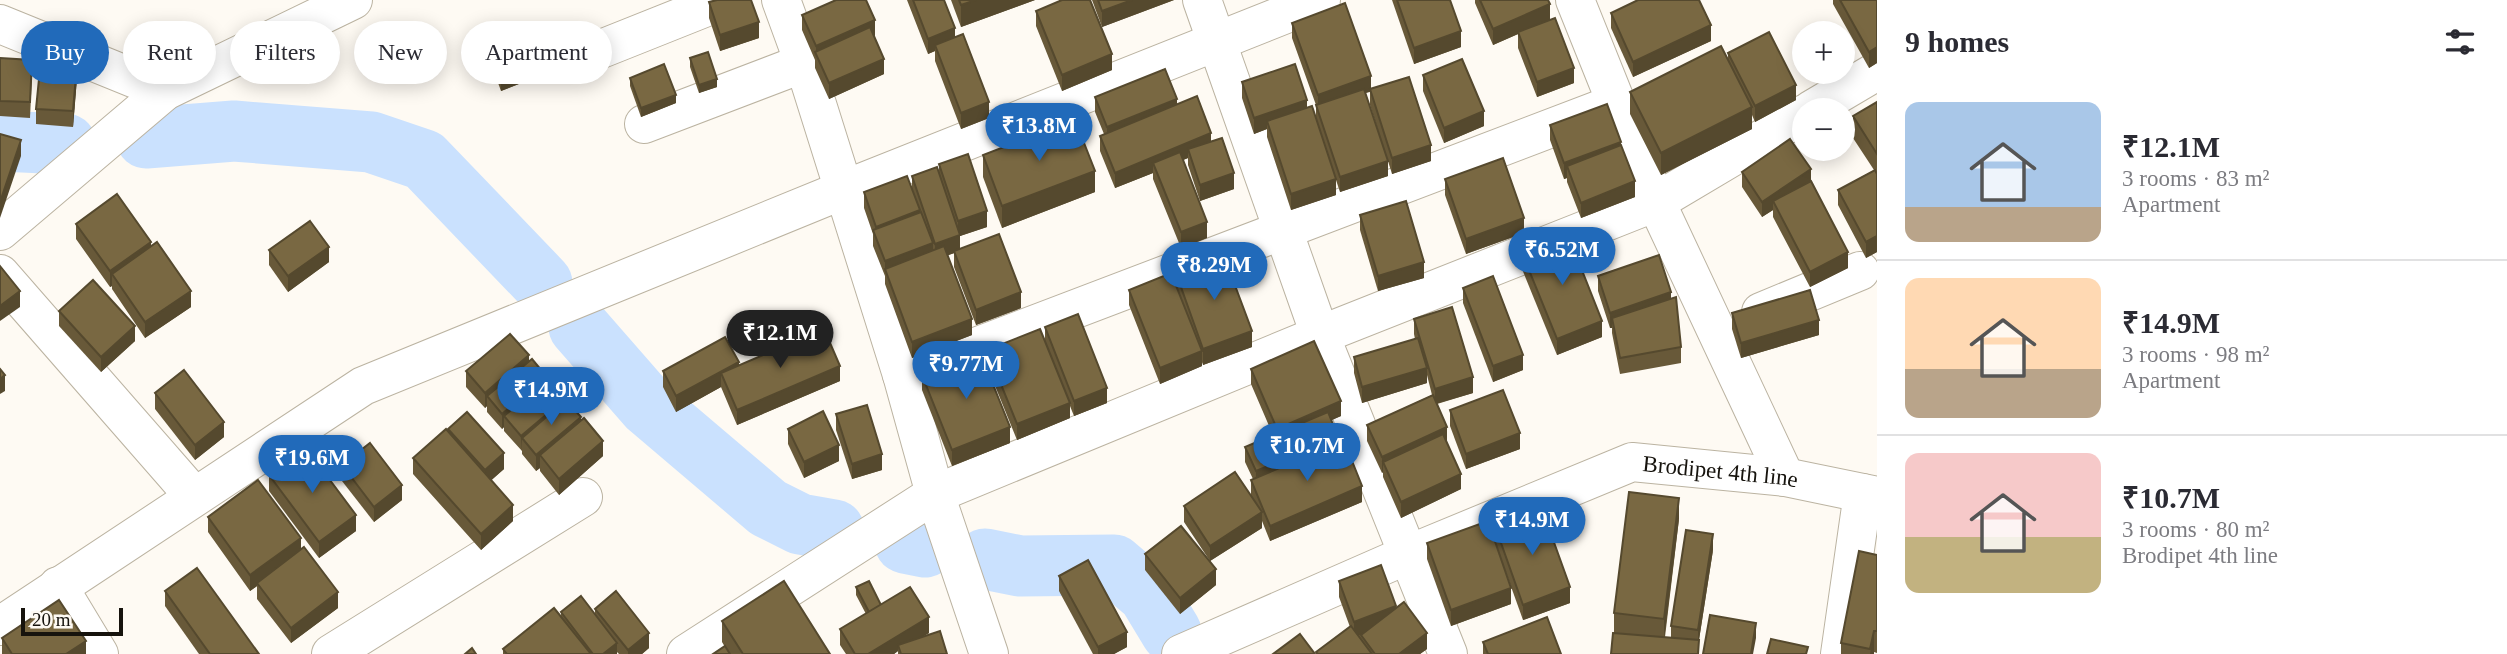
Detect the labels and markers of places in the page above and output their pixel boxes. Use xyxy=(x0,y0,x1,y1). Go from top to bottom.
pin: ₹13.8M xyxy=(982,104,1096,163)
pin: ₹6.52M xyxy=(1505,228,1619,287)
pin: ₹8.29M xyxy=(1157,243,1271,302)
pin: ₹12.1M xyxy=(723,310,837,370)
pin: ₹9.77M xyxy=(909,342,1023,401)
pin: ₹14.9M xyxy=(494,368,608,427)
pin: ₹10.7M xyxy=(1250,424,1364,483)
pin: ₹19.6M xyxy=(255,435,369,495)
pin: ₹14.9M xyxy=(1475,498,1589,557)

